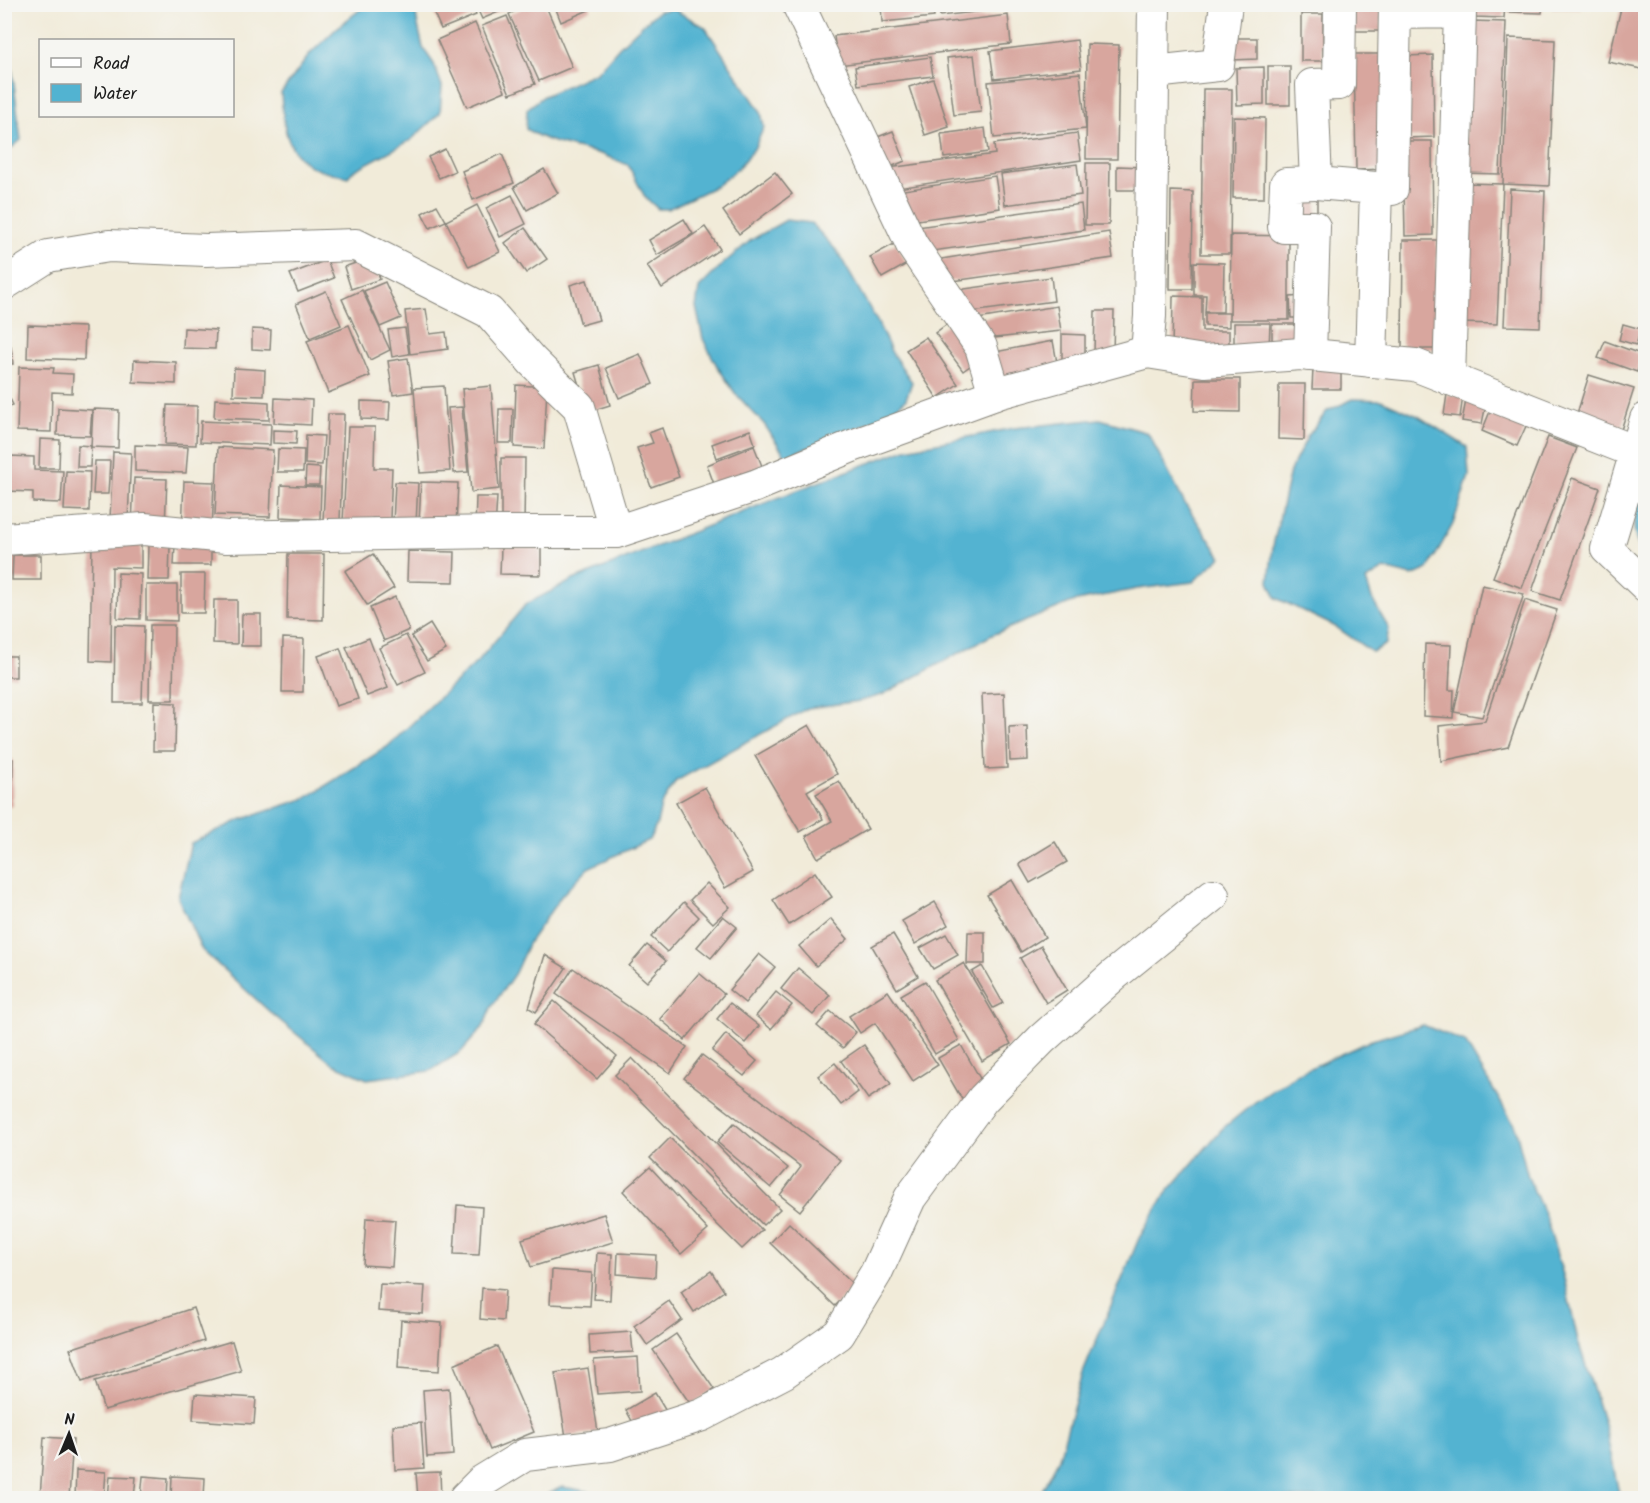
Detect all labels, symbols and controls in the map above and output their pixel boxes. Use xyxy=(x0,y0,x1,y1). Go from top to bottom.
legend xyxy=(39,39,234,117)
text: Road xyxy=(93,50,130,79)
text: Water xyxy=(93,80,138,109)
north arrow xyxy=(39,1404,99,1464)
text: N xyxy=(64,1408,75,1433)

